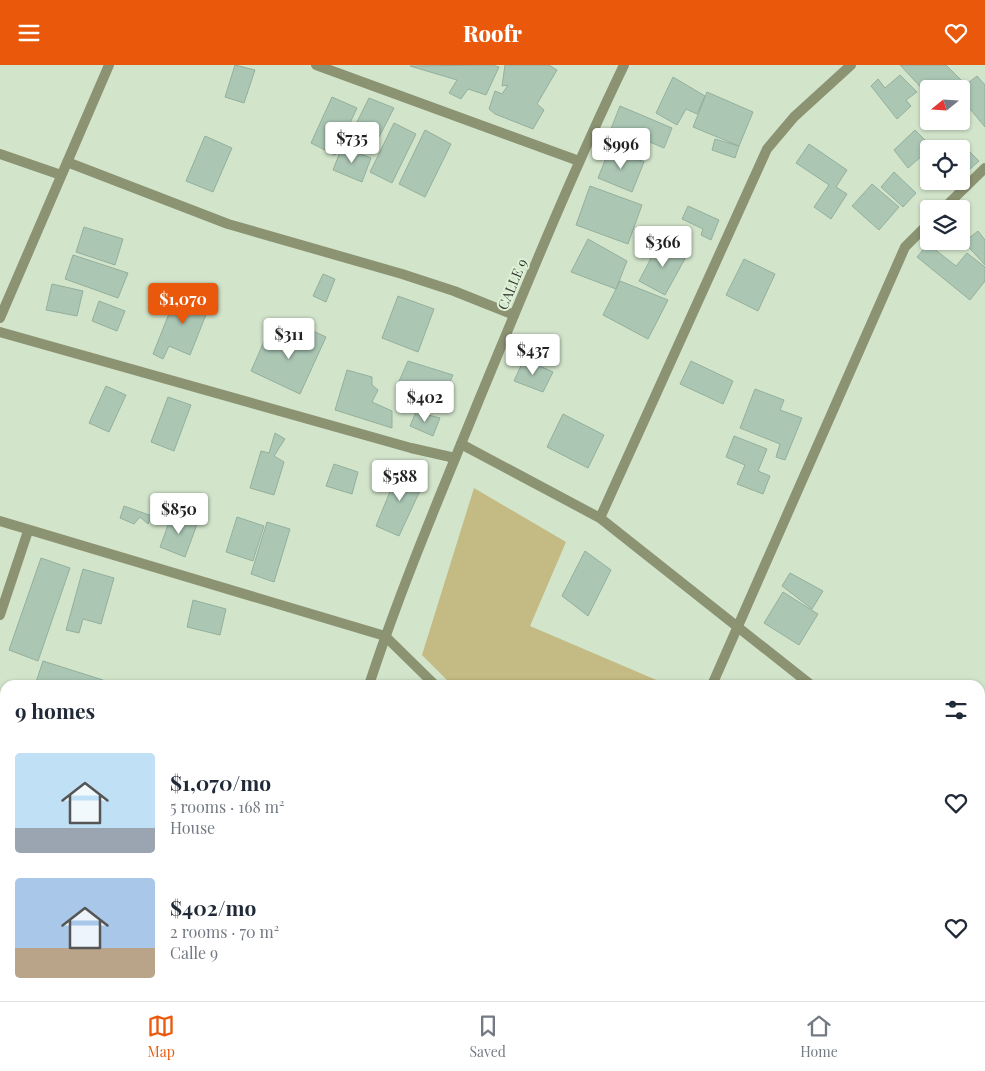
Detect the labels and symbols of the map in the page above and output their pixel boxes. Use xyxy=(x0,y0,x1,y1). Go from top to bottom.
north arrow xyxy=(920,80,970,130)
pin: $735 xyxy=(322,121,382,164)
pin: $996 xyxy=(591,127,651,170)
pin: $366 xyxy=(633,225,693,268)
street label: CALLE 9 xyxy=(493,256,531,312)
pin: $1,070 xyxy=(142,283,224,325)
pin: $311 xyxy=(259,317,319,360)
pin: $437 xyxy=(503,333,563,376)
pin: $402 xyxy=(395,381,455,423)
pin: $588 xyxy=(370,459,430,502)
pin: $850 xyxy=(149,493,209,535)

